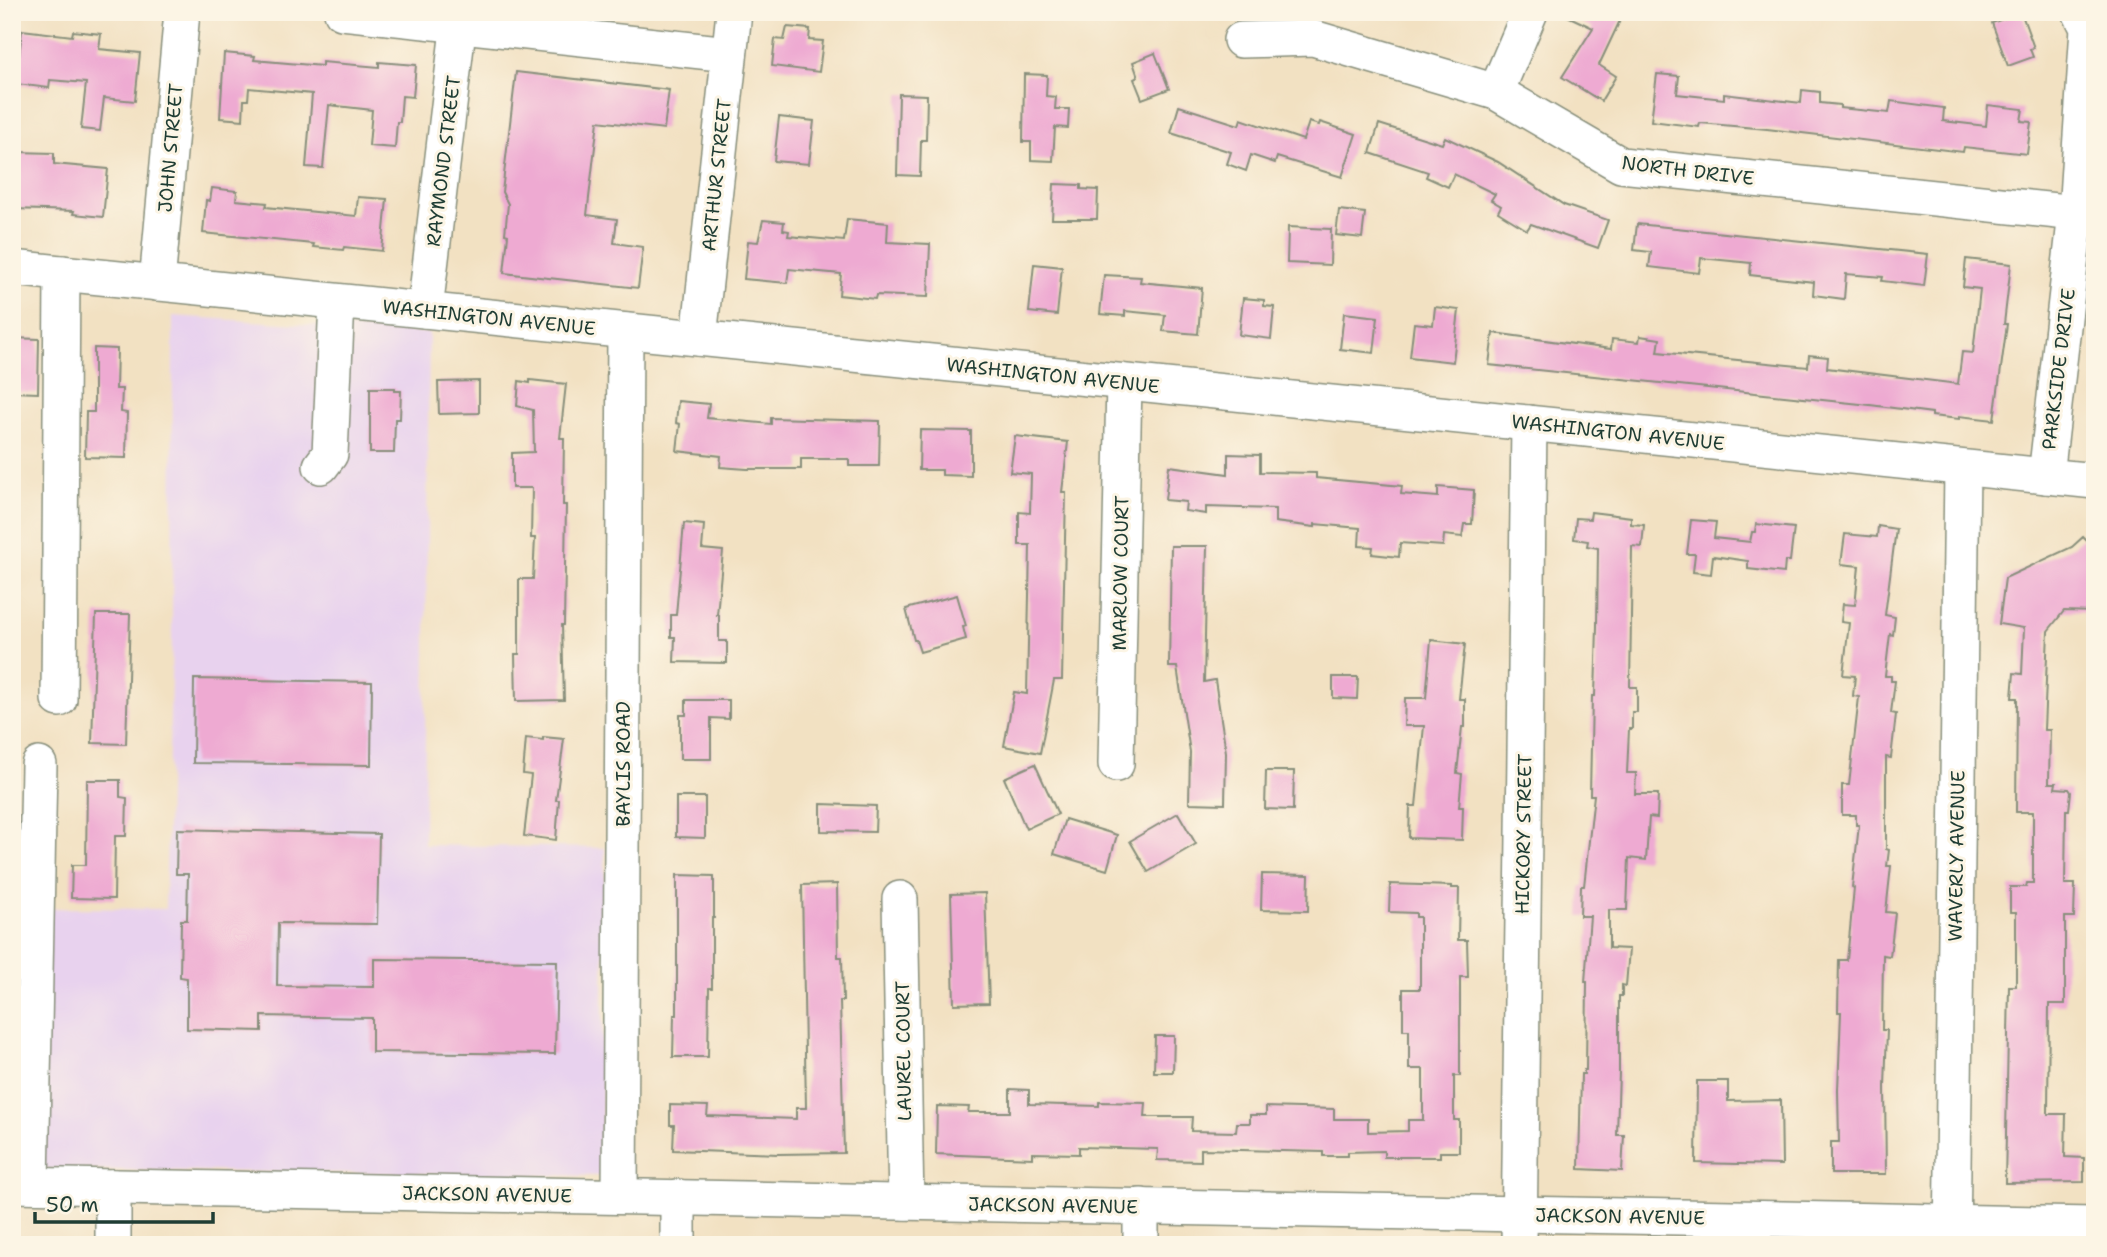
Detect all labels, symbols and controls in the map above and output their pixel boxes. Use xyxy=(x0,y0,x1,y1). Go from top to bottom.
street label: RAYMOND STREET xyxy=(421,74,466,248)
street label: JOHN STREET xyxy=(152,82,189,214)
street label: ARTHUR STREET xyxy=(696,97,737,253)
street label: NORTH DRIVE xyxy=(1620,150,1756,191)
street label: PARKSIDE DRIVE xyxy=(2036,287,2081,451)
street label: WASHINGTON AVENUE xyxy=(381,294,597,341)
street label: WASHINGTON AVENUE xyxy=(945,352,1161,399)
street label: WASHINGTON AVENUE xyxy=(1510,409,1726,456)
street label: MARLOW COURT xyxy=(1107,495,1134,651)
street label: BAYLIS ROAD xyxy=(611,701,636,827)
street label: HICKORY STREET xyxy=(1510,753,1537,915)
street label: WAVERLY AVENUE xyxy=(1943,770,1970,942)
street label: LAUREL COURT xyxy=(890,980,917,1121)
scale bar xyxy=(35,1180,214,1224)
street label: JACKSON AVENUE xyxy=(402,1181,572,1208)
text: 50 m xyxy=(46,1191,99,1219)
street label: JACKSON AVENUE xyxy=(968,1192,1138,1219)
street label: JACKSON AVENUE xyxy=(1535,1203,1705,1230)

